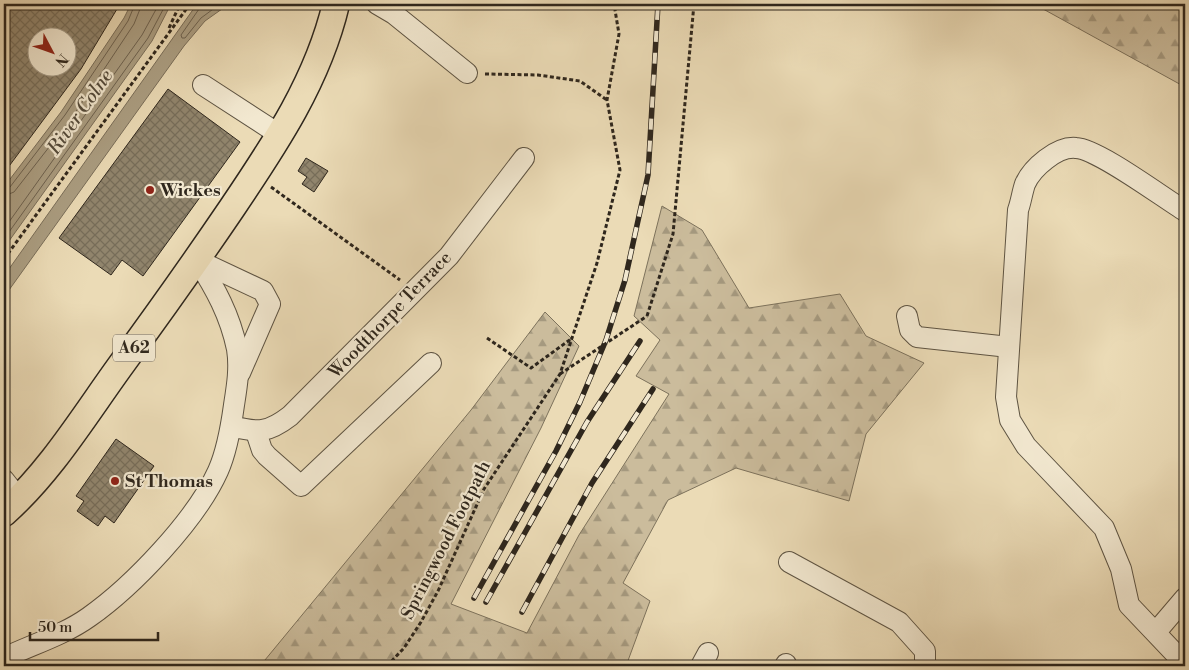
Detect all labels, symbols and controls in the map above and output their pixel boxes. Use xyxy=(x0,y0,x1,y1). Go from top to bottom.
north arrow xyxy=(28,28,78,78)
text: N xyxy=(51,50,71,70)
water label: River Colne xyxy=(41,65,118,160)
place label: Wickes xyxy=(159,179,221,202)
marker: Wickes xyxy=(144,184,156,196)
street label: Woodthorpe Terrace xyxy=(323,247,457,384)
road number: A62 xyxy=(113,334,155,362)
street label: Springwood Footpath xyxy=(396,457,496,623)
place label: St Thomas xyxy=(125,470,213,493)
marker: St Thomas xyxy=(109,475,121,487)
scale bar xyxy=(30,610,158,642)
text: 50 m xyxy=(38,618,72,637)

